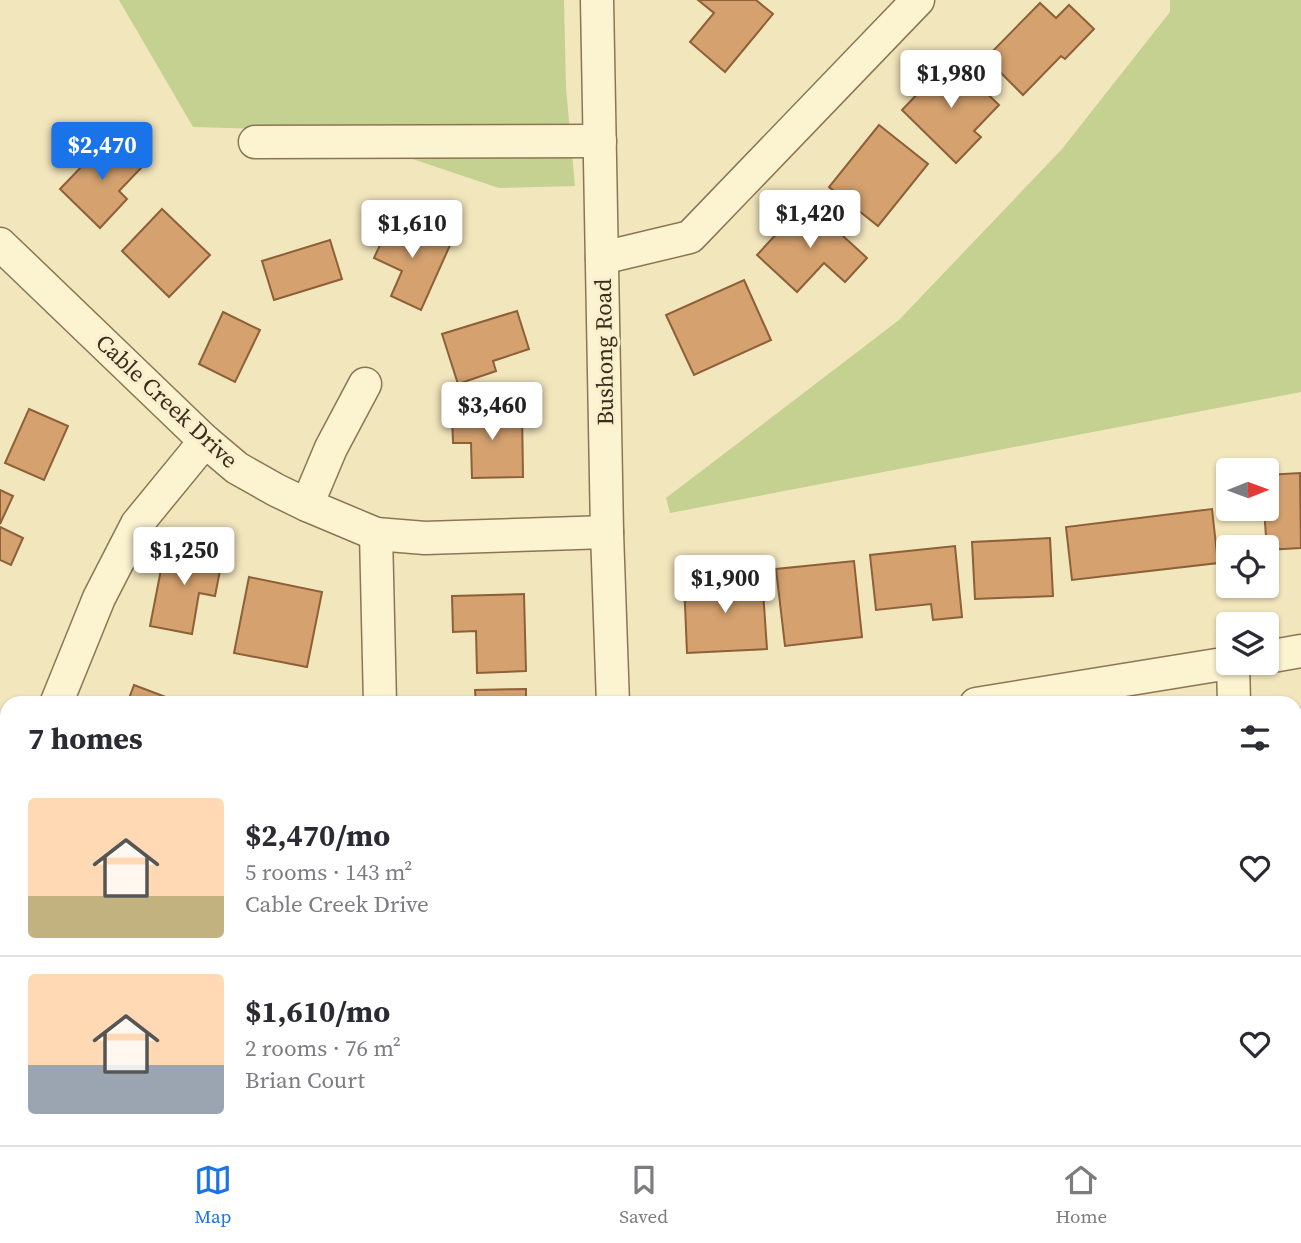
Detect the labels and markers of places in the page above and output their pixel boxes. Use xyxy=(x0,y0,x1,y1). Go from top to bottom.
pin: $1,980 xyxy=(894,50,1008,110)
pin: $2,470 xyxy=(45,122,159,182)
pin: $1,420 xyxy=(753,190,867,250)
pin: $1,610 xyxy=(355,201,469,260)
pin: $3,460 xyxy=(435,382,549,442)
pin: $1,250 xyxy=(127,528,241,587)
pin: $1,900 xyxy=(668,556,782,615)

